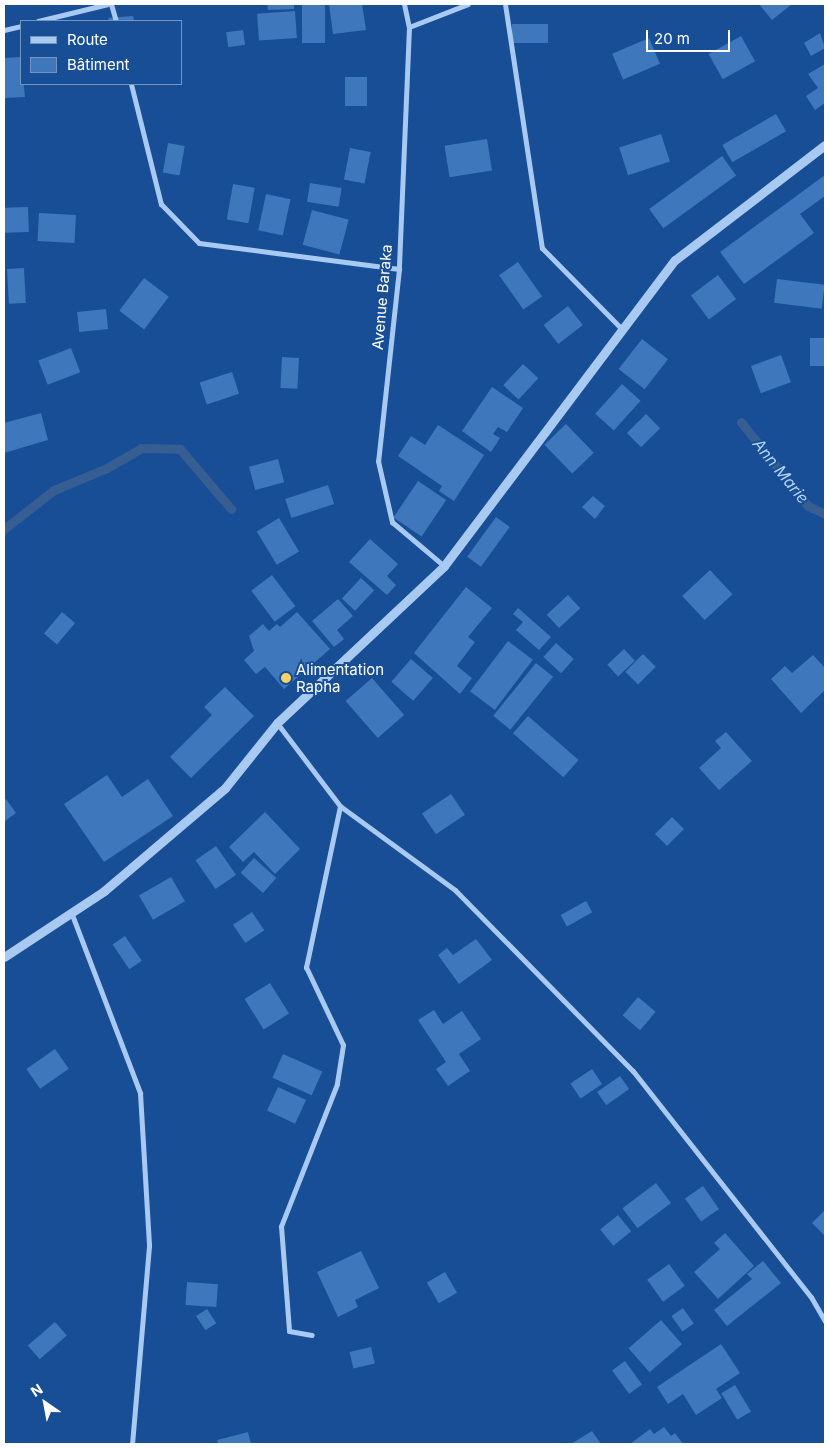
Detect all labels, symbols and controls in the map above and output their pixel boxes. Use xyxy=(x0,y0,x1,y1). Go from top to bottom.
legend xyxy=(20,20,182,85)
scale bar xyxy=(649,20,733,52)
text: 20 m xyxy=(654,29,690,48)
text: Route xyxy=(67,30,108,49)
text: Bâtiment xyxy=(67,55,129,74)
street label: Avenue Baraka xyxy=(368,243,396,351)
water label: Ann Marie xyxy=(749,435,813,507)
place label: Alimentation Rapha xyxy=(296,660,384,695)
marker: Alimentation Rapha xyxy=(280,672,292,684)
north arrow xyxy=(20,1378,70,1428)
text: N xyxy=(27,1380,46,1400)

